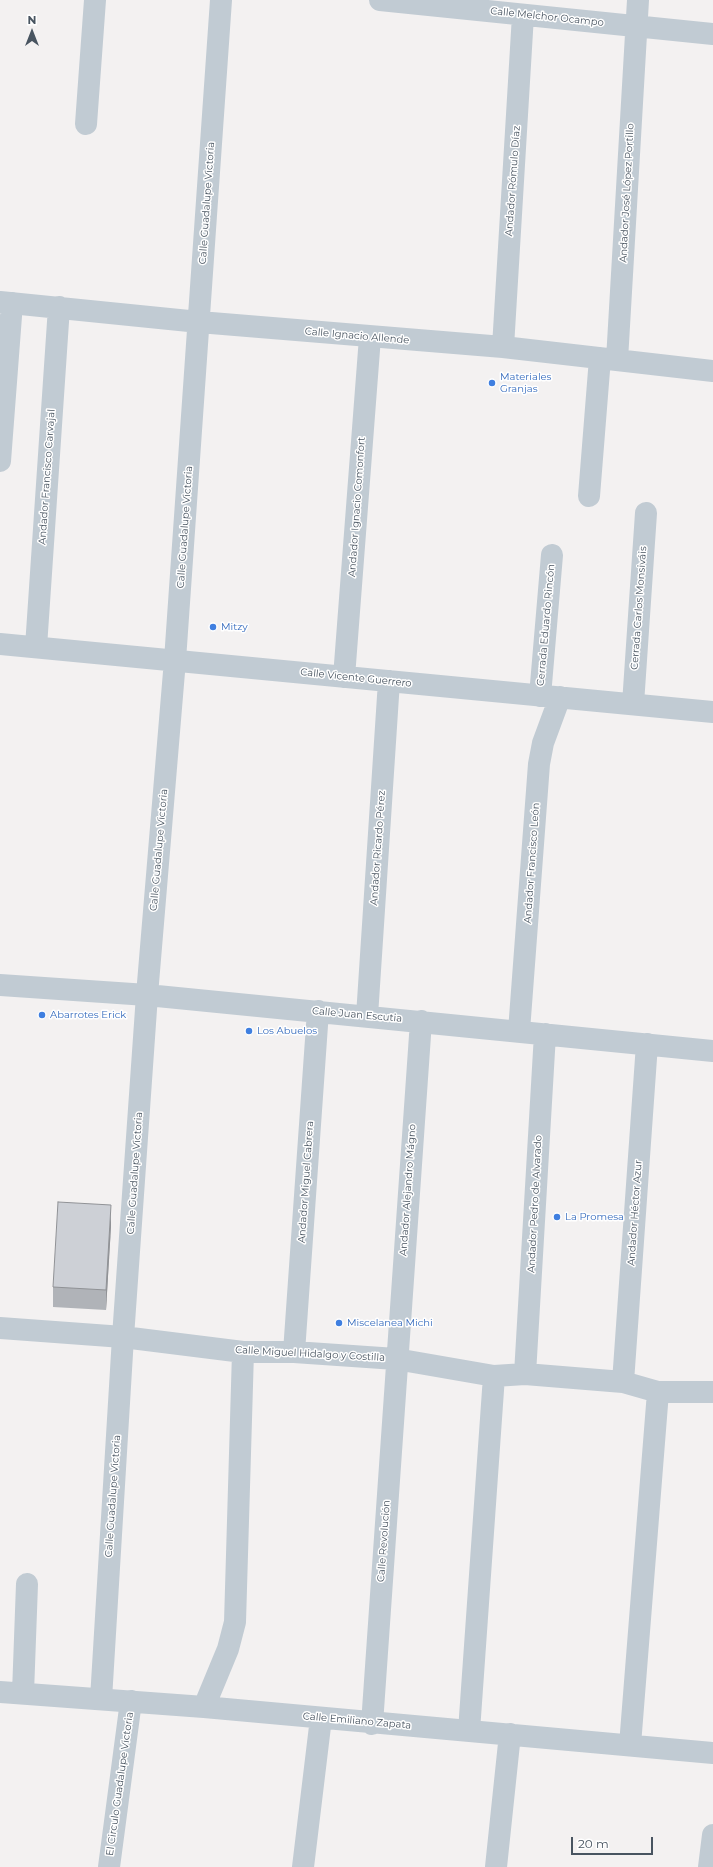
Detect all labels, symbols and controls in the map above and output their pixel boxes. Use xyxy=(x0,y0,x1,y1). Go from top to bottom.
street label: Calle Melchor Ocampo xyxy=(490,5,604,29)
north arrow xyxy=(12,12,52,52)
text: N xyxy=(28,13,36,27)
street label: Andador José López Portillo xyxy=(617,123,637,263)
street label: Andador Rómulo Díaz xyxy=(503,125,523,237)
street label: Calle Guadalupe Victoria xyxy=(197,141,217,265)
street label: Calle Ignacio Allende xyxy=(304,325,410,347)
place label: Materiales Granjas xyxy=(500,371,551,394)
marker: Materiales Granjas xyxy=(487,378,497,388)
street label: Andador Francisco Carvajal xyxy=(36,409,58,545)
street label: Andador Ignacio Comonfort xyxy=(346,436,368,578)
street label: Calle Guadalupe Victoria xyxy=(175,465,195,589)
street label: Cerrada Carlos Monsiváis xyxy=(629,546,649,670)
street label: Cerrada Eduardo Rincón xyxy=(535,563,557,687)
place label: Mitzy xyxy=(221,621,248,633)
marker: Mitzy xyxy=(208,622,218,632)
street label: Calle Vicente Guerrero xyxy=(300,666,412,690)
street label: Calle Guadalupe Victoria xyxy=(148,788,170,912)
street label: Andador Ricardo Pérez xyxy=(368,790,388,906)
street label: Andador Francisco León xyxy=(522,802,542,924)
street label: Calle Juan Escutia xyxy=(311,1005,403,1025)
place label: Abarrotes Erick xyxy=(50,1009,126,1021)
marker: Abarrotes Erick xyxy=(37,1010,47,1020)
place label: Los Abuelos xyxy=(257,1025,317,1037)
marker: Los Abuelos xyxy=(244,1026,254,1036)
street label: Calle Guadalupe Victoria xyxy=(125,1111,145,1235)
street label: Andador Miguel Cabrera xyxy=(296,1120,316,1244)
street label: Andador Alejandro Mágno xyxy=(397,1124,419,1256)
street label: Andador Pedro de Alvarado xyxy=(525,1135,545,1273)
street label: Andador Héctor Azur xyxy=(625,1160,645,1266)
place label: La Promesa xyxy=(565,1211,624,1223)
marker: La Promesa xyxy=(552,1212,562,1222)
place label: Miscelanea Michi xyxy=(347,1317,433,1329)
marker: Miscelanea Michi xyxy=(334,1318,344,1328)
street label: Calle Miguel Hidalgo y Costilla xyxy=(235,1344,385,1364)
street label: Calle Guadalupe Victoria xyxy=(103,1434,123,1558)
street label: Calle Revolución xyxy=(375,1500,393,1582)
street label: Calle Emiliano Zapata xyxy=(302,1710,412,1732)
street label: El Circulo Guadalupe Victoria xyxy=(104,1711,136,1857)
scale bar xyxy=(573,1829,655,1855)
text: 20 m xyxy=(578,1836,609,1851)

